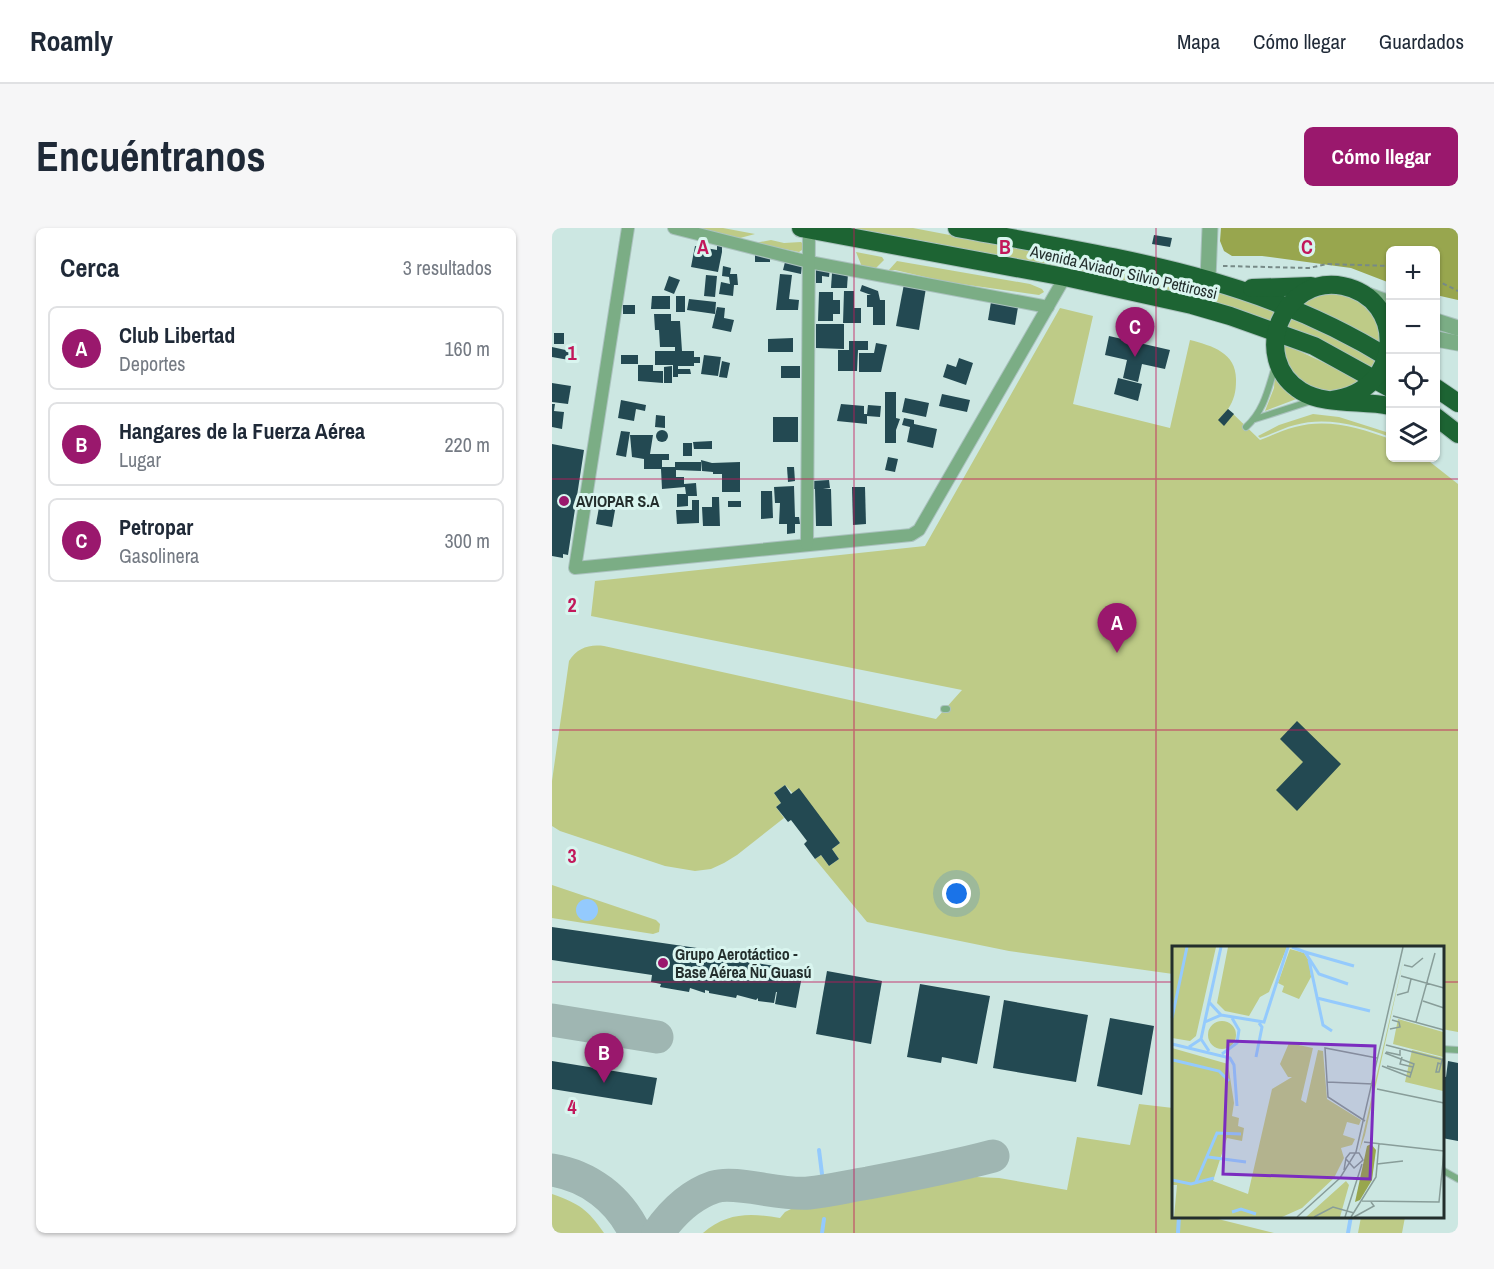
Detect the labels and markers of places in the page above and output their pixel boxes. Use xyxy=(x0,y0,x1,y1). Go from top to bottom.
pin: C xyxy=(1116,308,1154,357)
place label: AVIOPAR S.A xyxy=(576,490,660,512)
marker: AVIOPAR S.A xyxy=(557,494,571,508)
pin: A xyxy=(1098,604,1136,653)
place label: Grupo Aerotáctico - Base Aérea Ñu Guasú xyxy=(675,943,812,983)
marker: Grupo Aerotáctico - Base Aérea Ñu Guasú xyxy=(656,956,670,970)
pin: B xyxy=(584,1034,624,1083)

